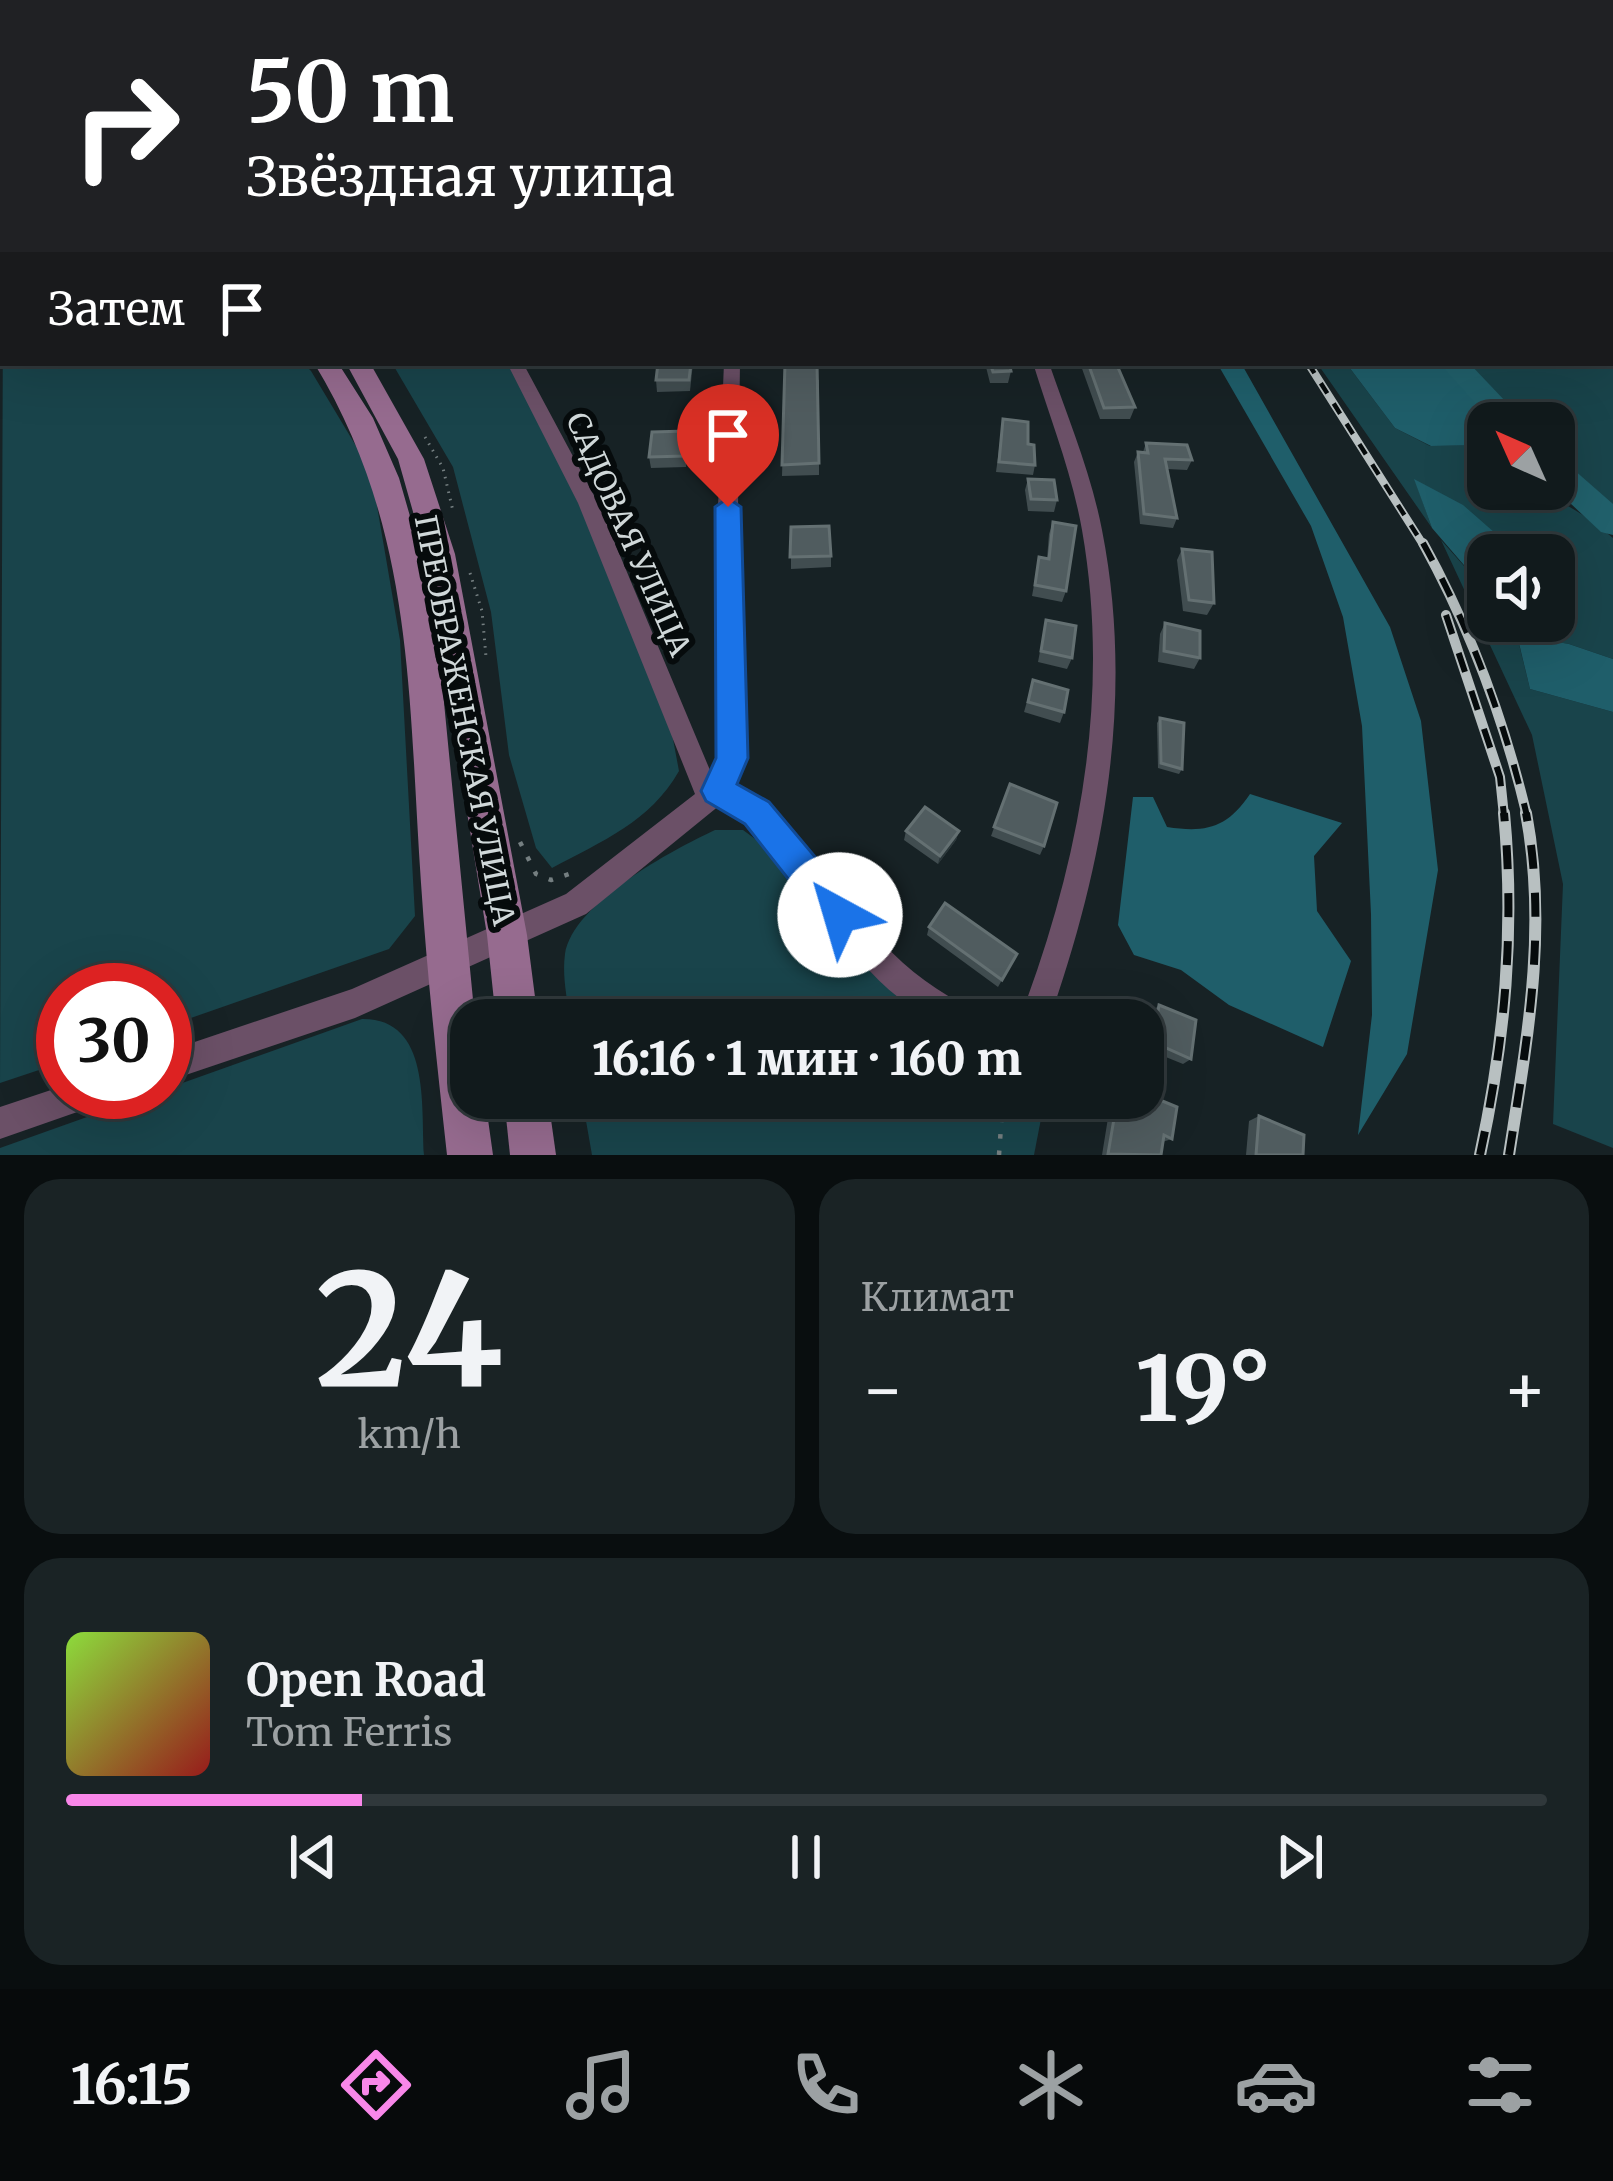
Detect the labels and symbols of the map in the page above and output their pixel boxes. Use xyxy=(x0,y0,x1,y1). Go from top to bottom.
pin xyxy=(677,384,779,507)
north arrow xyxy=(1467,402,1575,510)
street label: САДОВАЯ УЛИЦА xyxy=(558,406,700,662)
street label: ПРЕОБРАЖЕНСКАЯ УЛИЦА xyxy=(407,512,524,929)
position arrow xyxy=(777,852,903,978)
speed limit sign: 30 xyxy=(36,963,192,1119)

